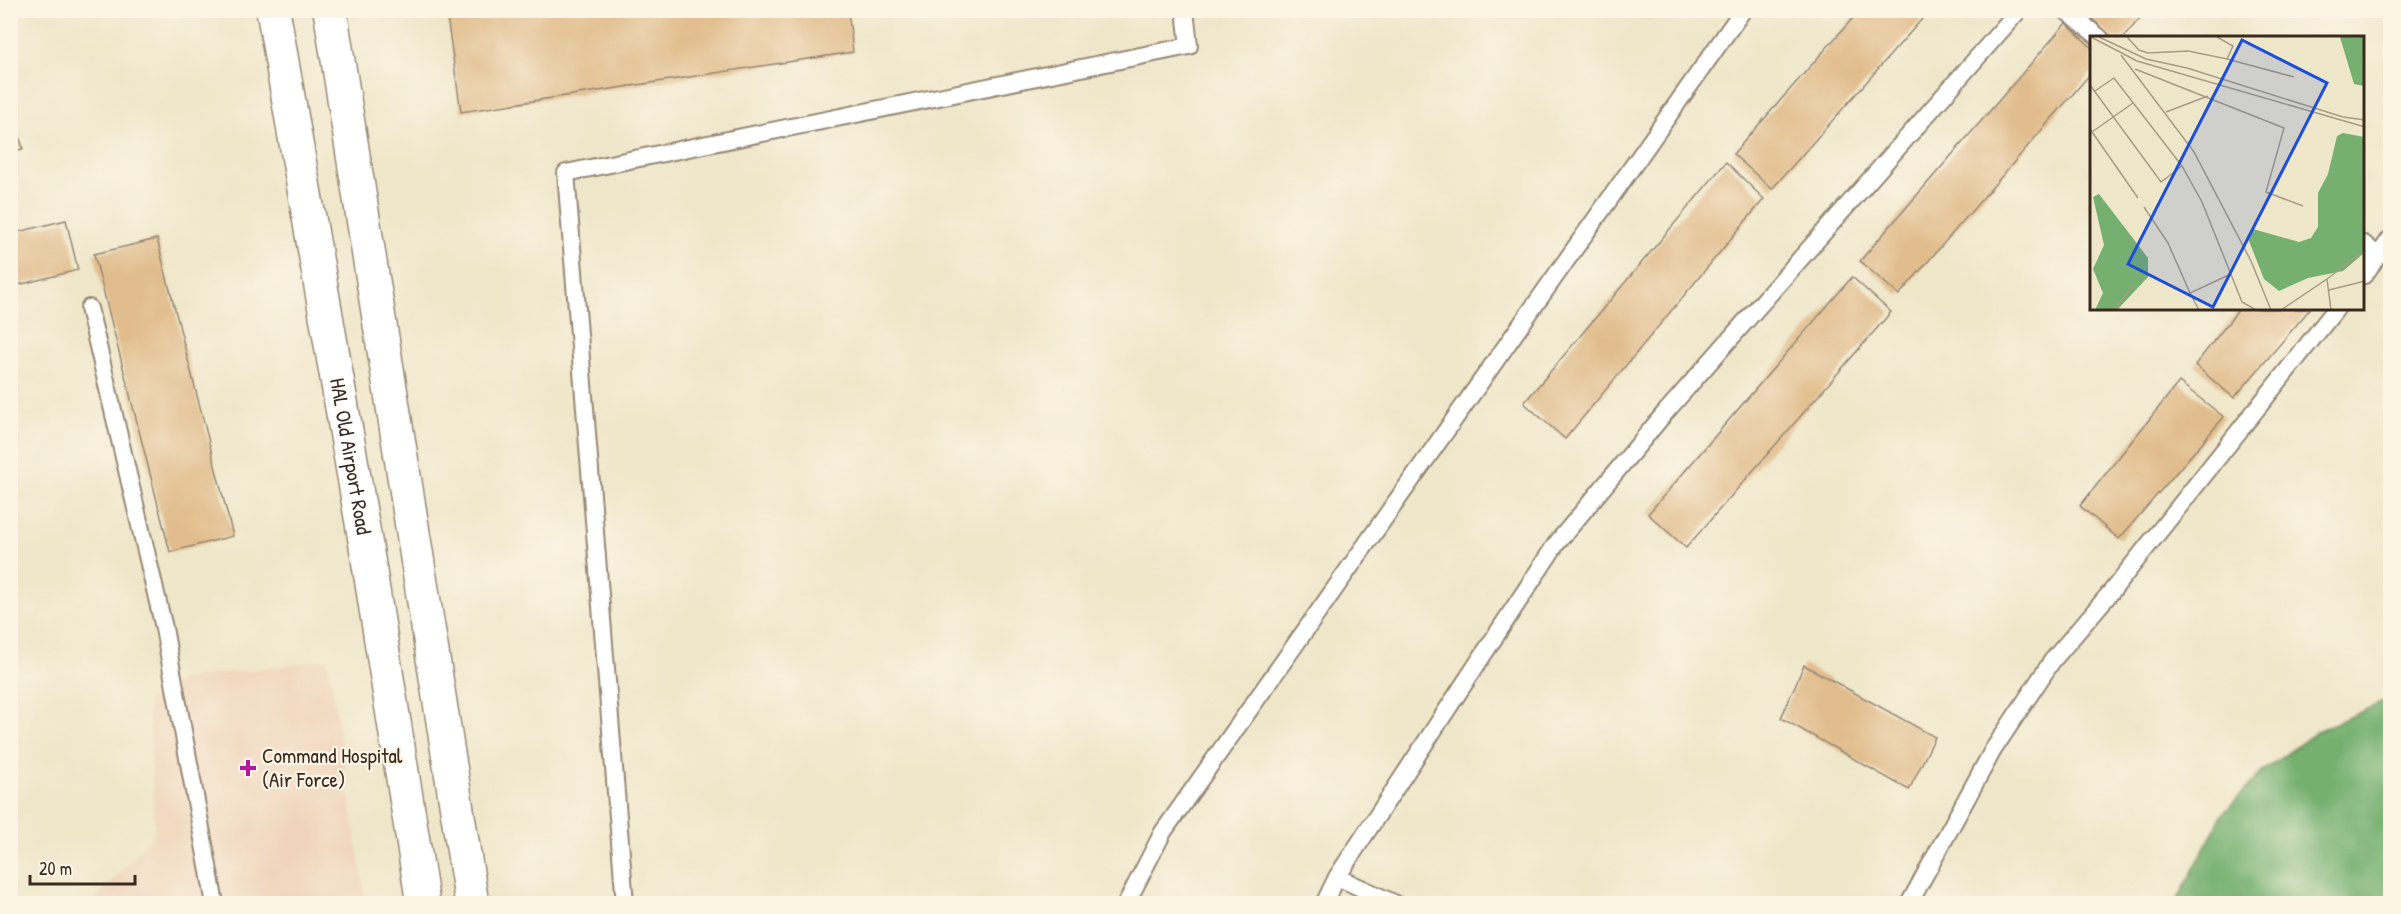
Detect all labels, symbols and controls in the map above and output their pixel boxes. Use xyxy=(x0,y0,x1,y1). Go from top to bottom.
inset map xyxy=(2090,36,2365,310)
street label: HAL Old Airport Road xyxy=(323,376,379,537)
place label: Command Hospital (Air Force) xyxy=(262,741,403,794)
marker: Command Hospital (Air Force) xyxy=(239,759,257,777)
scale bar xyxy=(30,848,135,886)
text: 20 m xyxy=(39,856,72,881)

